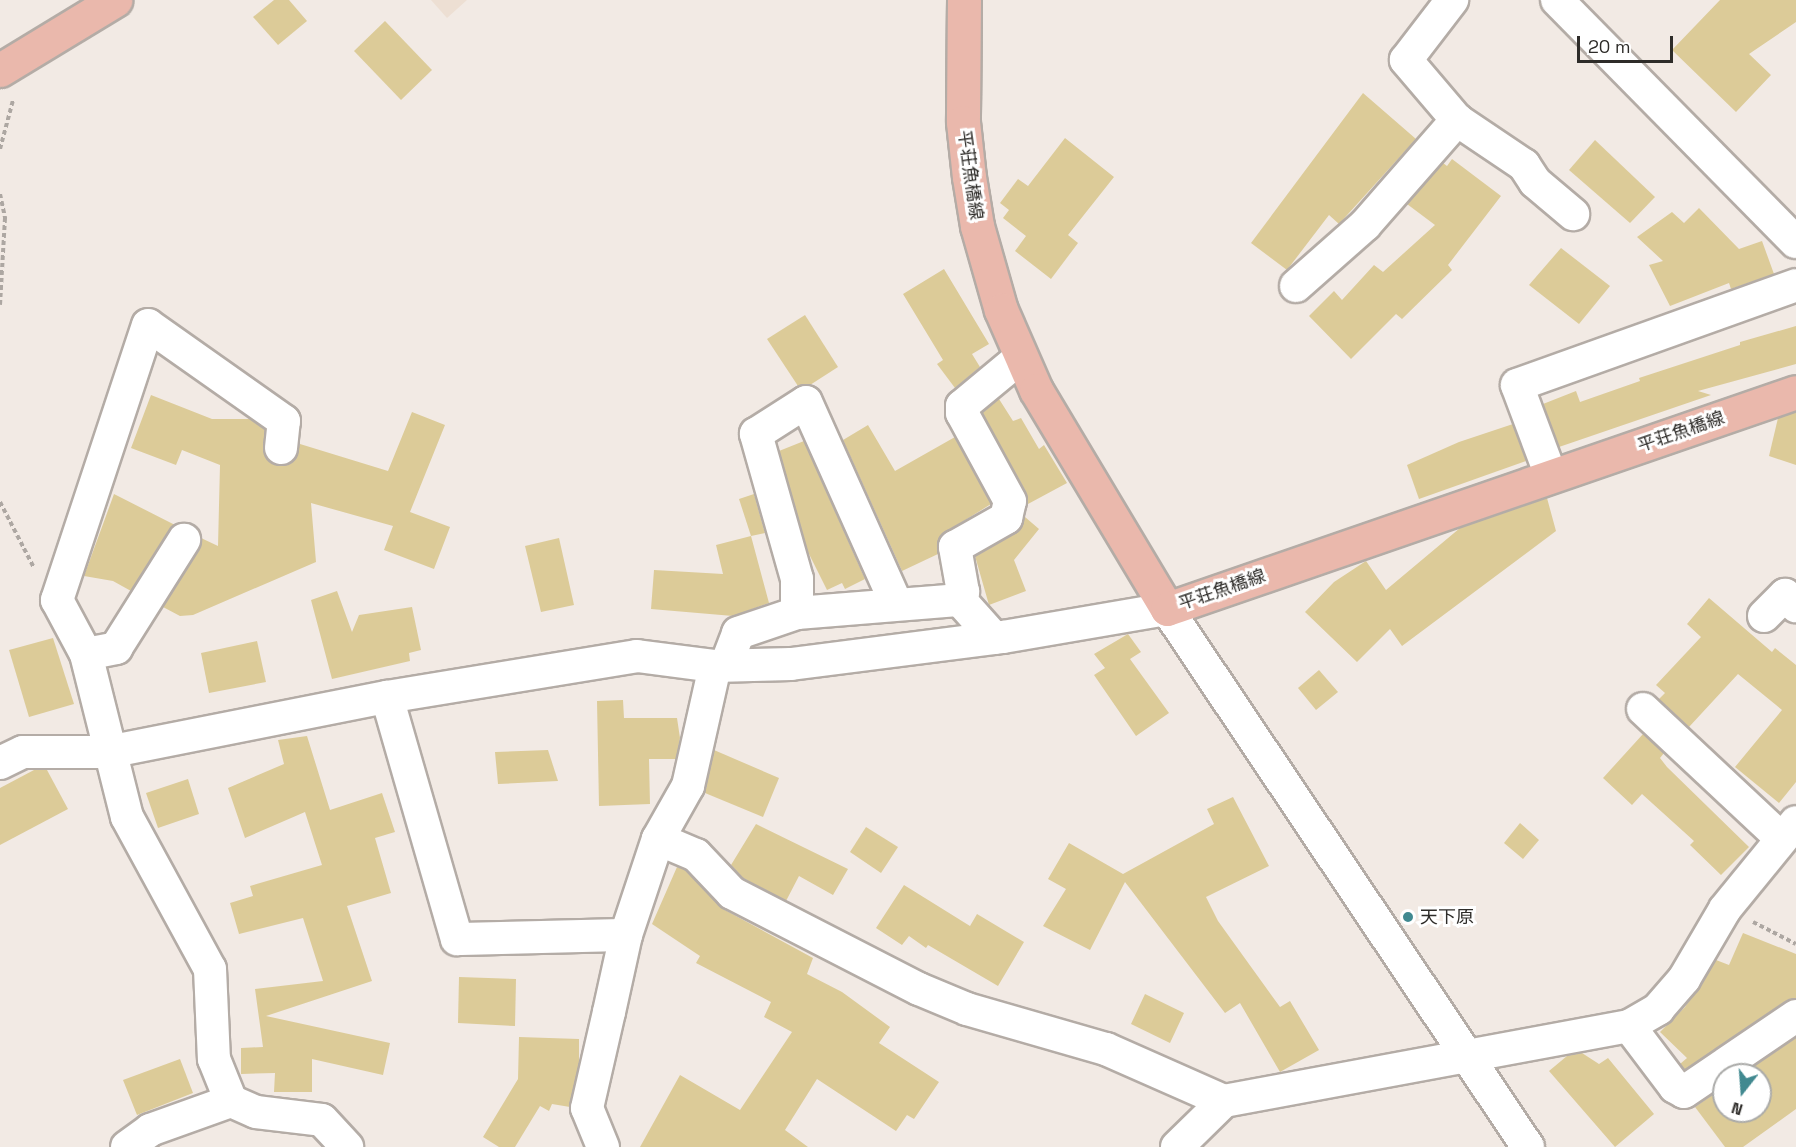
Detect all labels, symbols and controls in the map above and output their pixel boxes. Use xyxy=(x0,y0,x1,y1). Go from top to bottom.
scale bar xyxy=(1580,24,1676,62)
text: 20 m xyxy=(1588,35,1631,58)
street label: 平荘魚橋線 xyxy=(953,129,987,221)
street label: 平荘魚橋線 xyxy=(1635,407,1727,457)
street label: 平荘魚橋線 xyxy=(1176,565,1268,615)
place label: 天下原 xyxy=(1420,906,1474,928)
marker: 天下原 xyxy=(1401,910,1415,924)
north arrow xyxy=(1712,1063,1772,1123)
text: N xyxy=(1729,1097,1745,1120)

